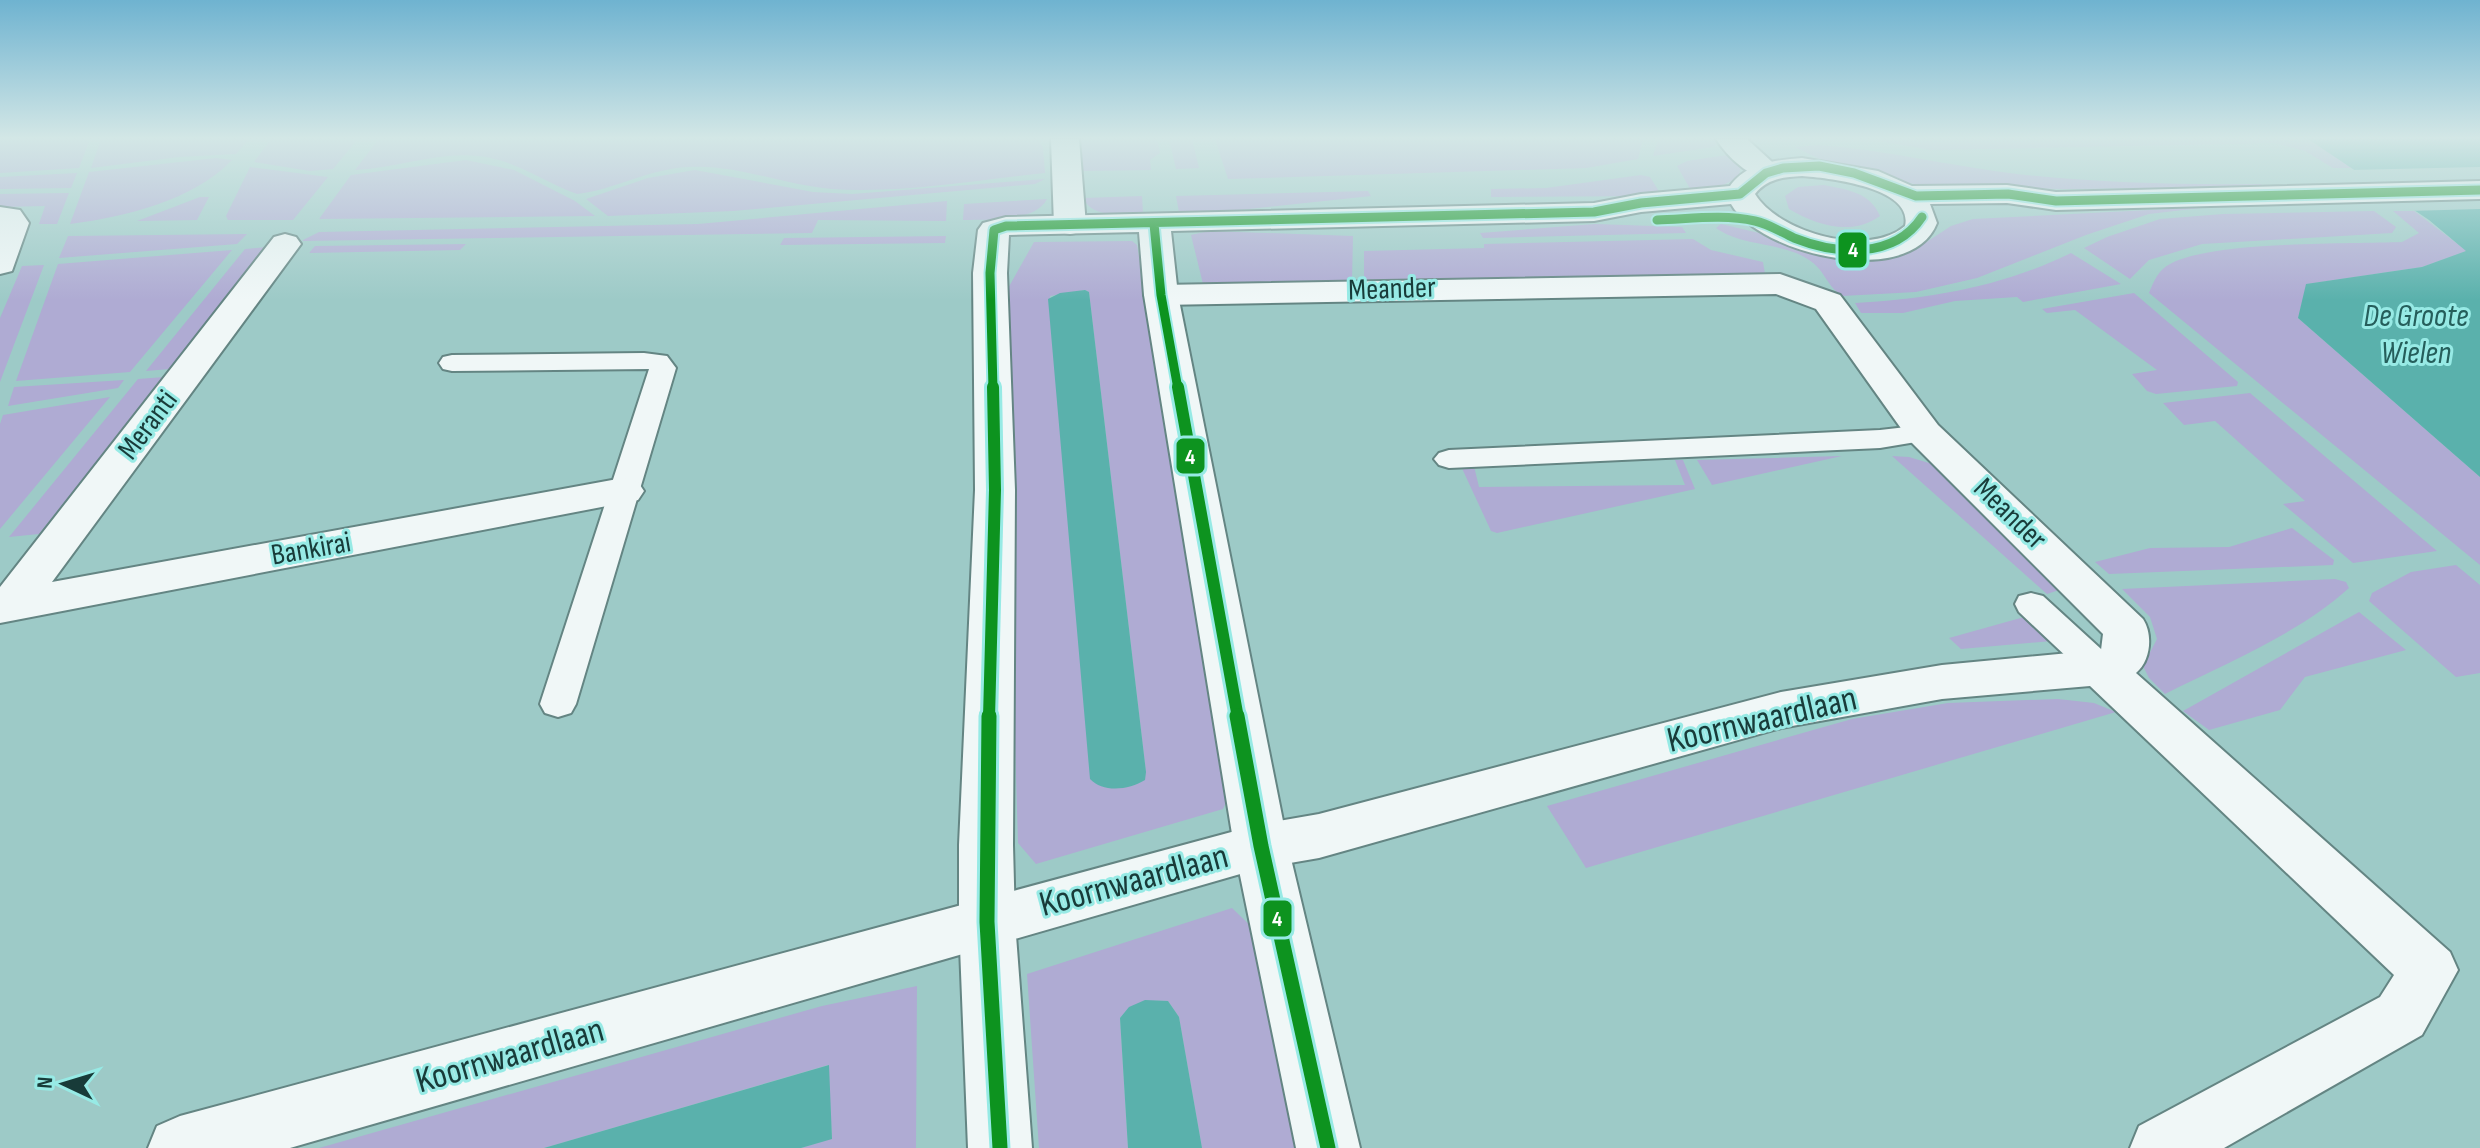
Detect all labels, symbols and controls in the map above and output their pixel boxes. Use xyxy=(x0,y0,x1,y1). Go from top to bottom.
line badge: 4 xyxy=(1837,231,1868,269)
text: 4 xyxy=(1848,237,1858,264)
street label: Meander xyxy=(1348,269,1437,309)
water label: De Groote Wielen xyxy=(2363,297,2469,373)
street label: Meranti xyxy=(110,383,186,467)
line badge: 4 xyxy=(1175,437,1206,475)
text: 4 xyxy=(1185,444,1195,471)
street label: Meander xyxy=(1966,471,2054,558)
street label: Bankirai xyxy=(268,524,354,574)
street label: Koornwaardlaan xyxy=(1663,677,1861,763)
street label: Koornwaardlaan xyxy=(1035,835,1233,927)
line badge: 4 xyxy=(1262,899,1293,938)
text: 4 xyxy=(1272,906,1282,933)
street label: Koornwaardlaan xyxy=(411,1009,609,1103)
north arrow xyxy=(24,1044,104,1124)
text: N xyxy=(32,1076,59,1090)

